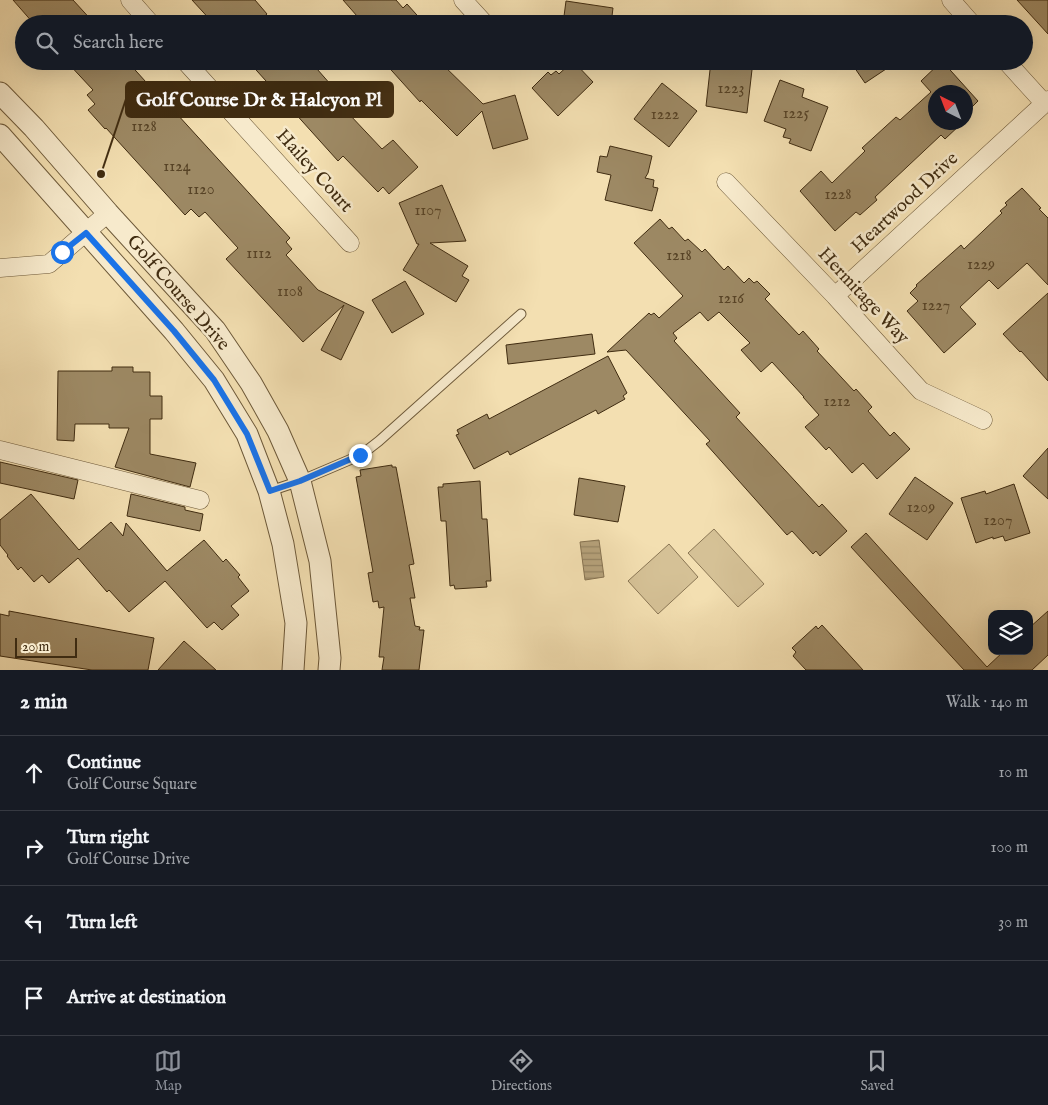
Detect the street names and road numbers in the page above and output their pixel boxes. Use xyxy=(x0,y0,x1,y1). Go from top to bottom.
street label: Hailey Court xyxy=(270,124,358,218)
street label: Heartwood Drive xyxy=(846,147,964,259)
street label: Golf Course Drive xyxy=(121,230,235,356)
street label: Hermitage Way xyxy=(812,243,914,350)

